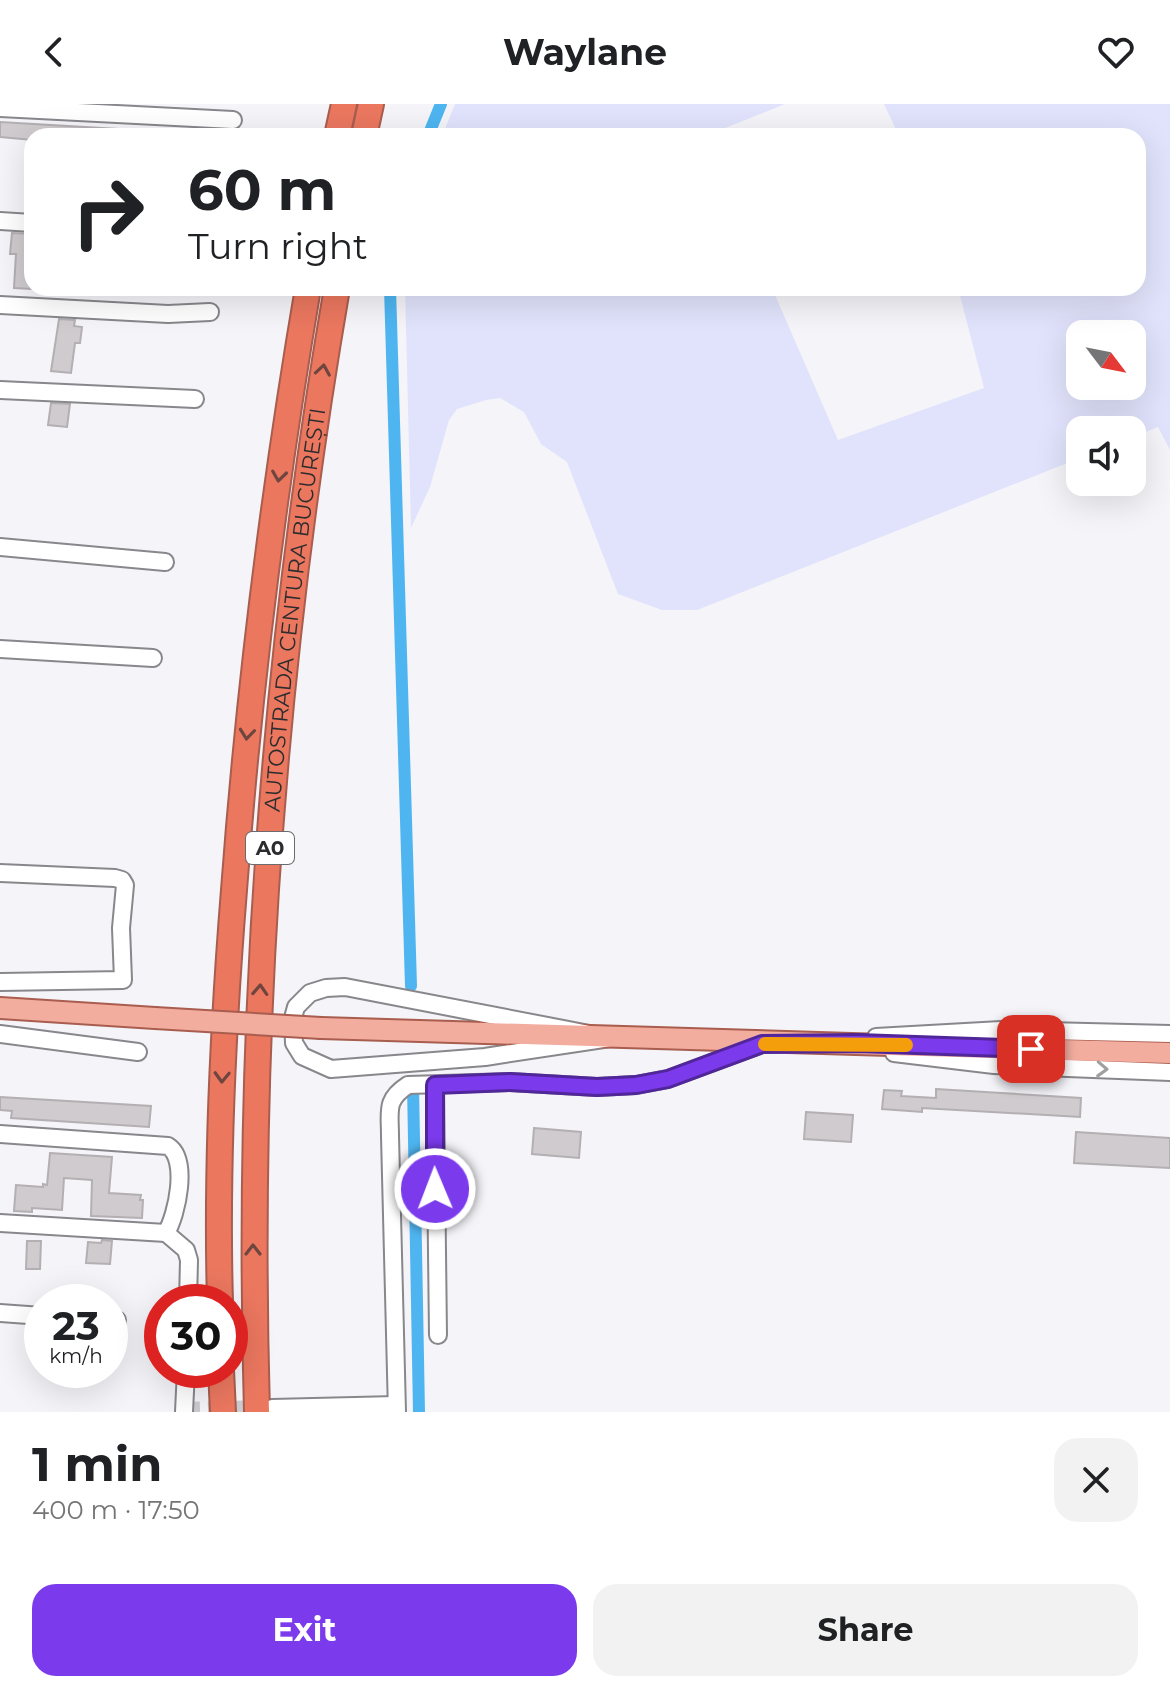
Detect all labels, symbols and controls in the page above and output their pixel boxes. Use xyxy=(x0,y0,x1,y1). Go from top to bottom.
icon: back xyxy=(32,30,76,74)
text: Waylane xyxy=(503,30,667,74)
icon: heart xyxy=(1094,30,1138,74)
text: 60 m xyxy=(188,156,336,224)
icon: right xyxy=(56,160,160,264)
text: Turn right xyxy=(188,224,368,268)
north arrow xyxy=(1066,320,1146,400)
map controls xyxy=(1066,320,1146,496)
one-way arrow xyxy=(314,363,331,376)
street label: AUTOSTRADA CENTURA BUCUREȘTI xyxy=(258,406,331,813)
button: sound xyxy=(1066,416,1146,496)
one-way arrow xyxy=(270,470,287,483)
one-way arrow xyxy=(238,728,255,741)
road number: A0 xyxy=(246,832,294,864)
one-way arrow xyxy=(251,983,268,996)
pin xyxy=(997,1015,1065,1083)
icon: arrive xyxy=(1009,1027,1053,1071)
one-way arrow xyxy=(1096,1061,1109,1078)
one-way arrow xyxy=(214,1071,231,1084)
position arrow xyxy=(393,1147,477,1231)
one-way arrow xyxy=(244,1243,262,1256)
speed limit sign: 30 xyxy=(144,1284,248,1388)
text: 23 xyxy=(52,1301,100,1350)
text: km/h xyxy=(49,1344,103,1368)
text: 1 min xyxy=(32,1435,162,1493)
button: close xyxy=(1054,1438,1138,1522)
text: 400 m · 17:50 xyxy=(32,1494,200,1526)
button: Exit xyxy=(32,1584,577,1676)
button: Share xyxy=(593,1584,1138,1676)

